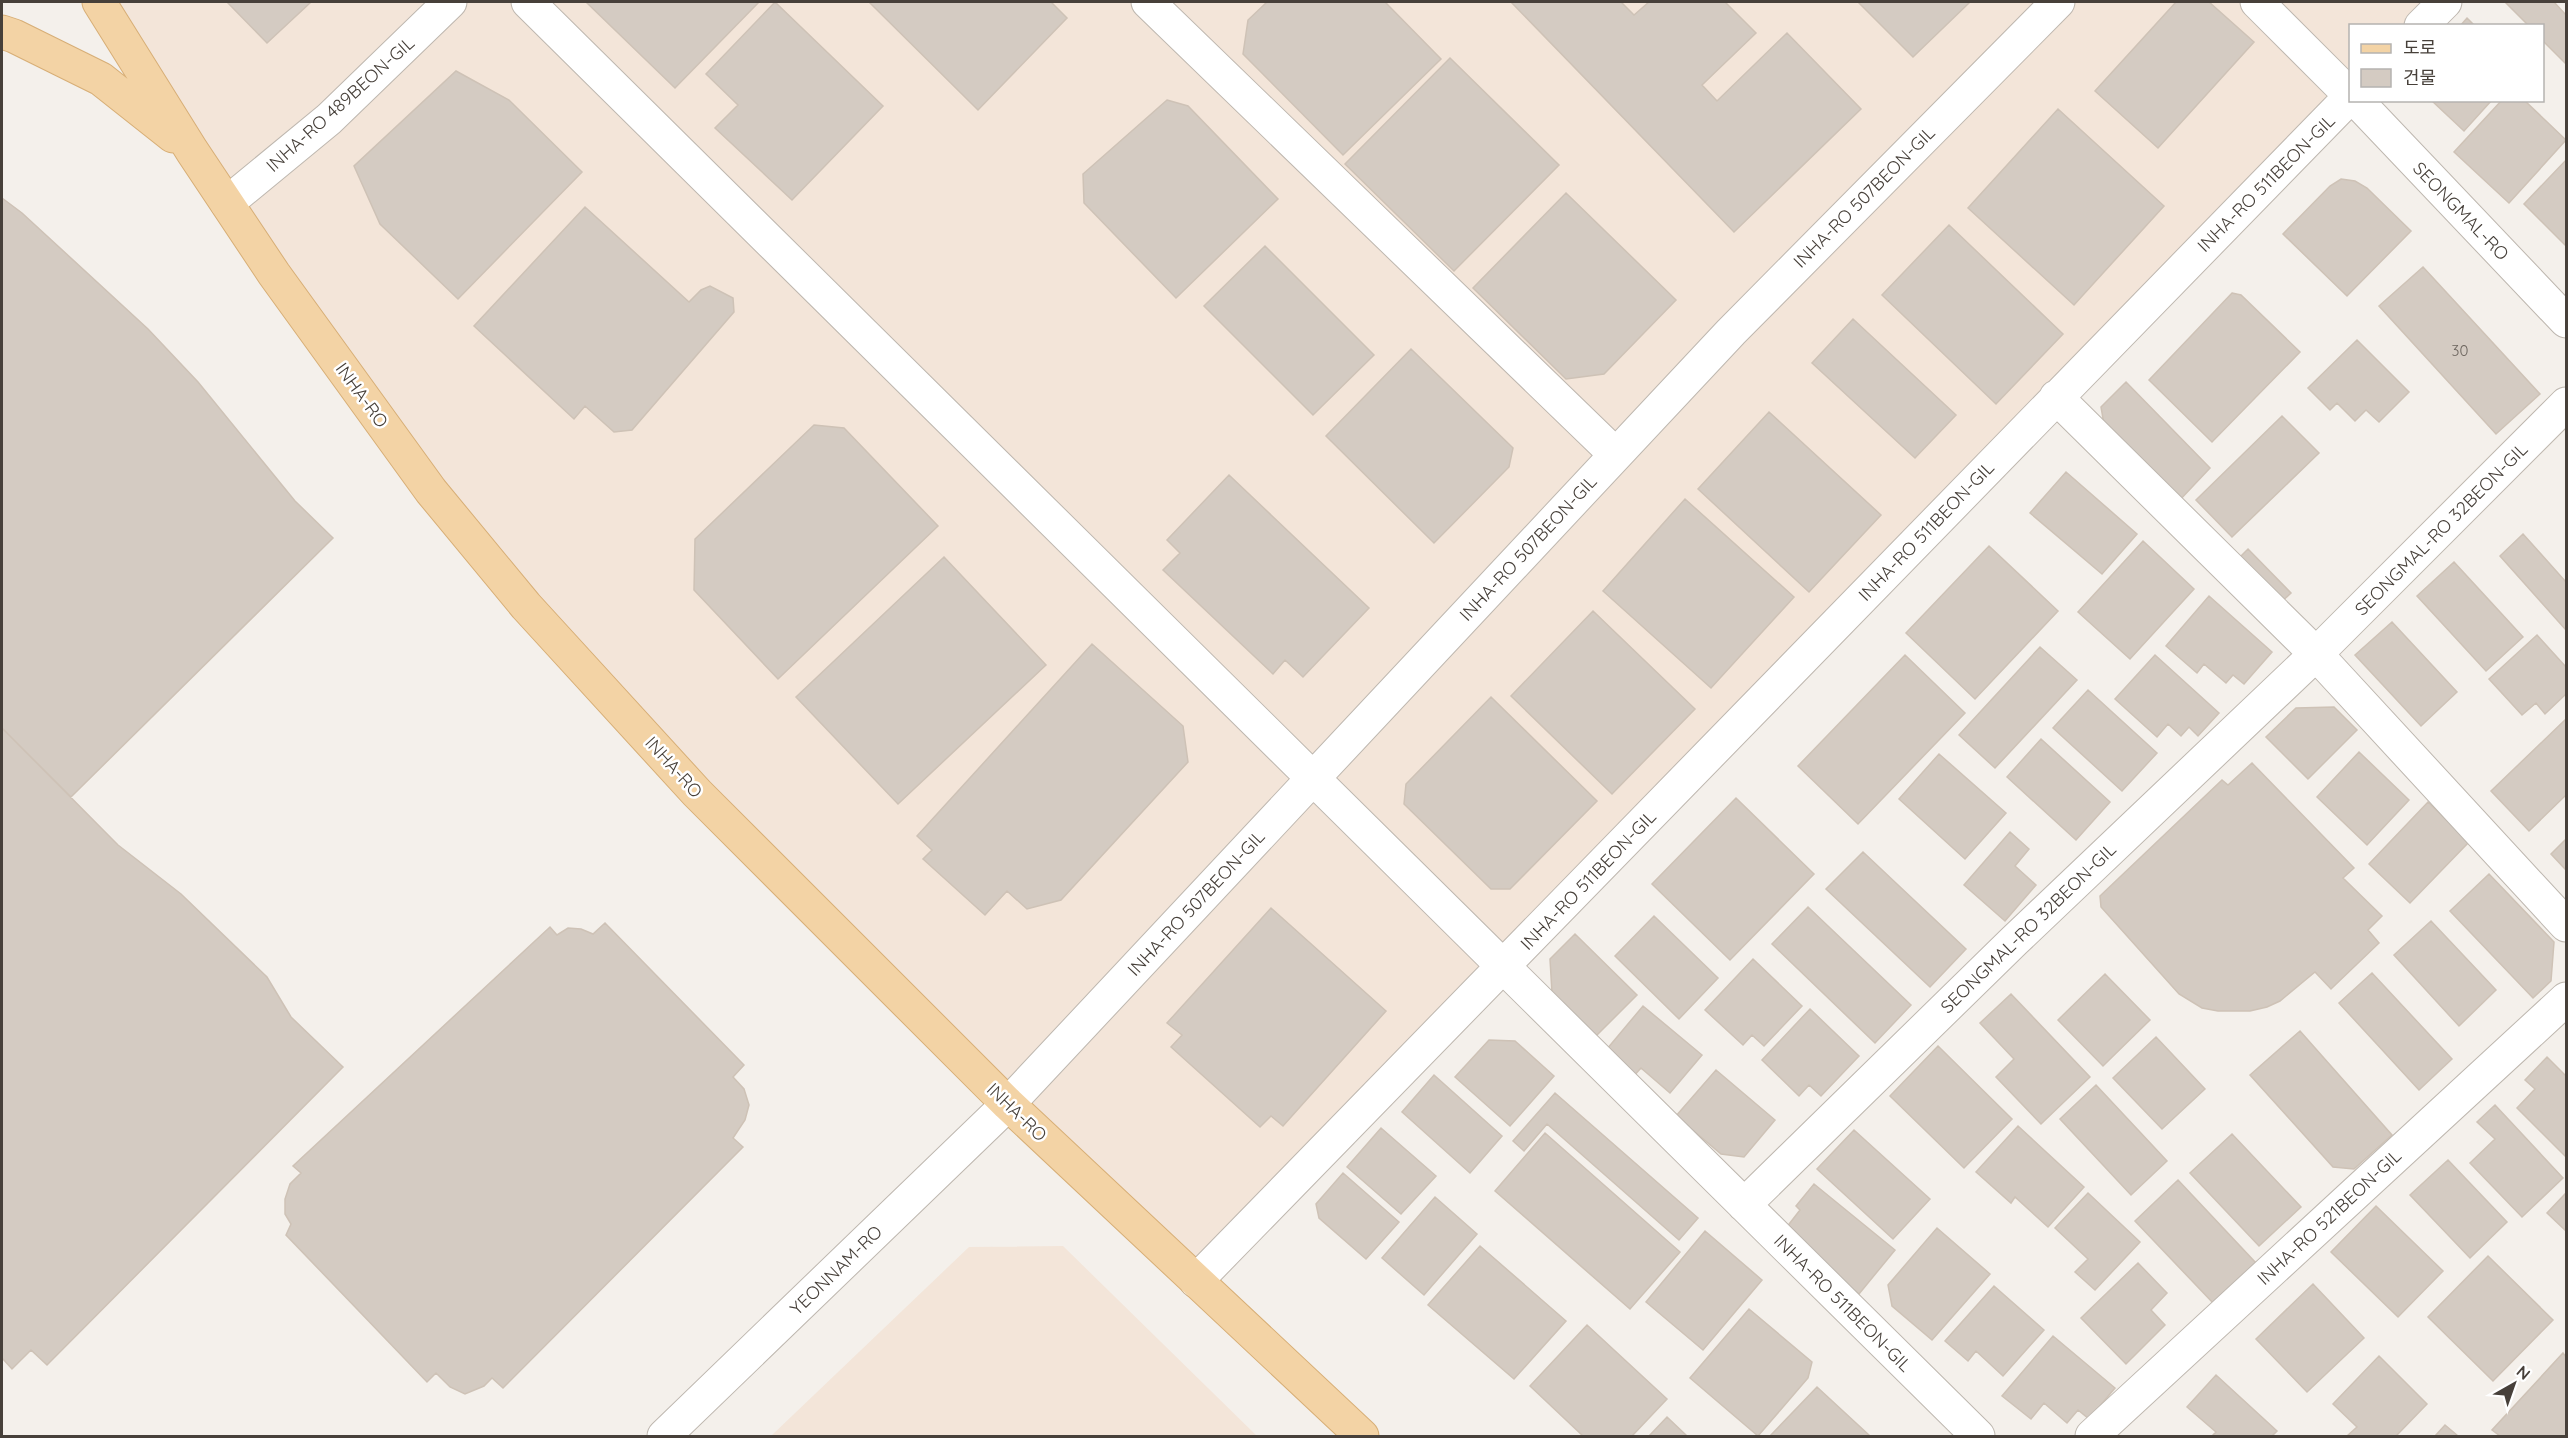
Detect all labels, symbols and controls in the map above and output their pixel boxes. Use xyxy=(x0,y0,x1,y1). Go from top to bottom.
legend xyxy=(2349,24,2544,102)
street label: INHA-RO 489BEON-GIL xyxy=(261,31,419,177)
text: 도로 xyxy=(2403,36,2436,59)
text: 건물 xyxy=(2403,66,2436,89)
street label: INHA-RO 511BEON-GIL xyxy=(2192,109,2340,257)
street label: INHA-RO 507BEON-GIL xyxy=(1788,121,1940,273)
street label: SEONGMAL-RO xyxy=(2408,157,2514,265)
house number: 30 xyxy=(2452,341,2468,360)
street label: INHA-RO xyxy=(331,358,393,432)
street label: SEONGMAL-RO 32BEON-GIL xyxy=(2350,437,2533,620)
street label: INHA-RO 511BEON-GIL xyxy=(1853,456,1999,606)
street label: INHA-RO 507BEON-GIL xyxy=(1454,470,1602,626)
street label: INHA-RO xyxy=(640,731,708,803)
street label: INHA-RO 511BEON-GIL xyxy=(1515,805,1661,955)
street label: INHA-RO 507BEON-GIL xyxy=(1122,825,1270,981)
street label: SEONGMAL-RO 32BEON-GIL xyxy=(1935,838,2121,1018)
street label: INHA-RO xyxy=(982,1078,1052,1146)
street label: INHA-RO 521BEON-GIL xyxy=(2252,1144,2406,1290)
street label: YEONNAM-RO xyxy=(785,1220,887,1320)
street label: INHA-RO 511BEON-GIL xyxy=(1769,1229,1917,1377)
north arrow xyxy=(2484,1354,2544,1414)
text: N xyxy=(2513,1361,2535,1384)

